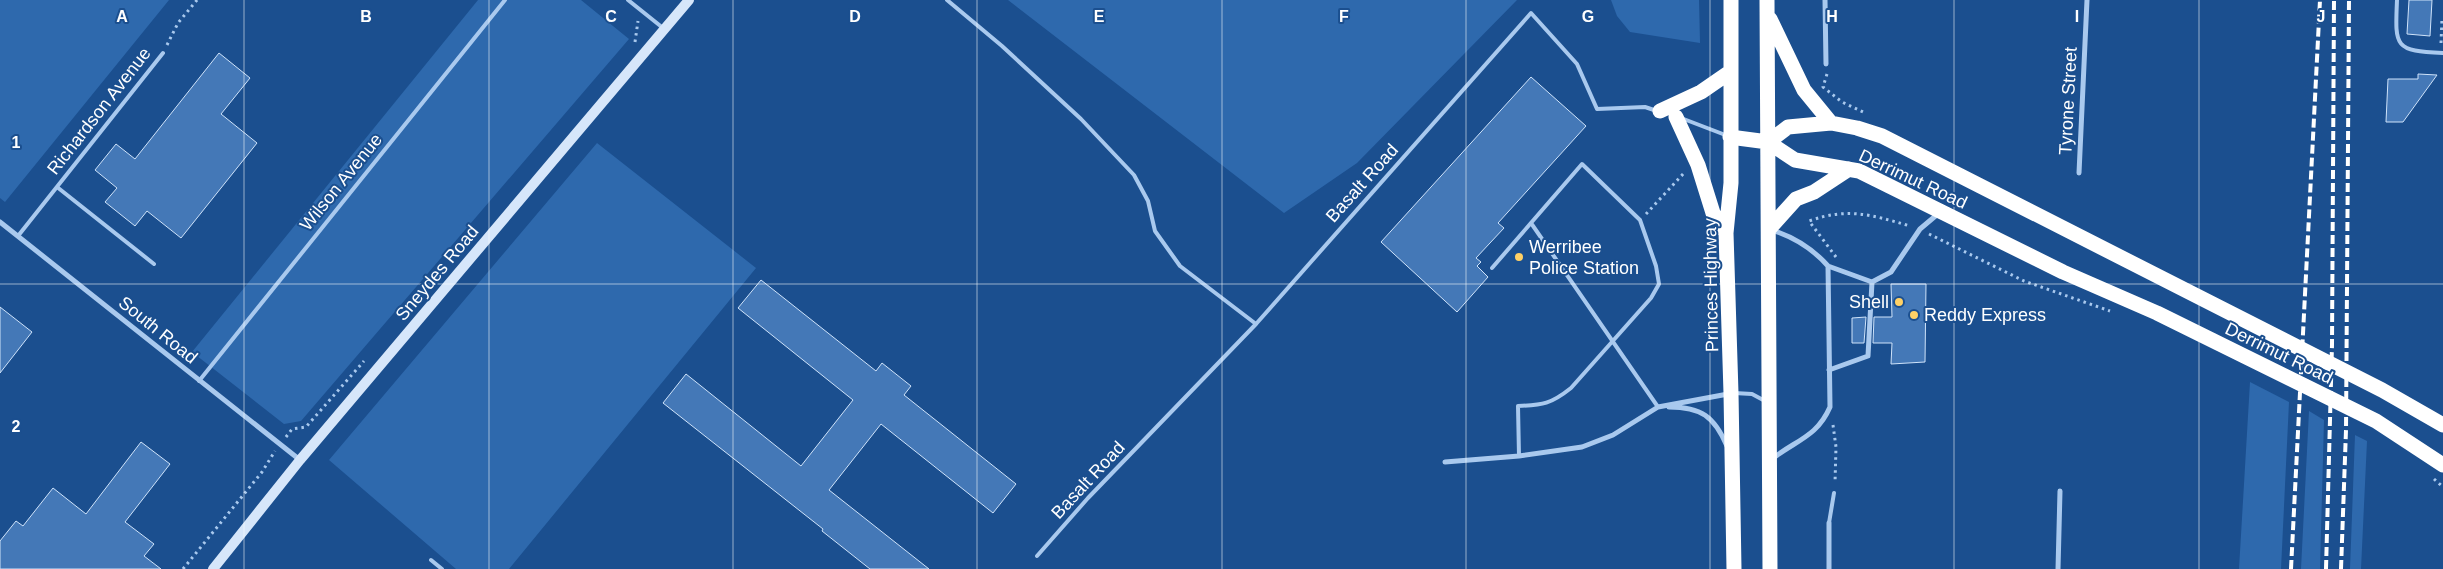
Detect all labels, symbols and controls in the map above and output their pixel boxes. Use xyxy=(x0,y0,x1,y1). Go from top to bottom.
text: A xyxy=(116,8,128,25)
text: B xyxy=(360,8,372,25)
text: C xyxy=(605,8,617,25)
text: D xyxy=(849,8,861,25)
text: E xyxy=(1094,8,1105,25)
text: F xyxy=(1339,8,1349,25)
text: G xyxy=(1582,8,1594,25)
text: H xyxy=(1826,8,1838,25)
text: I xyxy=(2075,8,2079,25)
text: J xyxy=(2317,8,2325,25)
street label: Richardson Avenue xyxy=(43,43,155,179)
street label: Tyrone Street xyxy=(2055,47,2081,155)
street label: Wilson Avenue xyxy=(296,130,386,234)
text: 1 xyxy=(12,134,21,151)
street label: Basalt Road xyxy=(1322,140,1402,226)
street label: Derrimut Road xyxy=(1856,145,1970,213)
street label: Princes Highway xyxy=(1700,218,1722,352)
street label: Sneydes Road xyxy=(391,221,483,325)
place label: Werribee Police Station xyxy=(1529,237,1639,278)
marker: Werribee Police Station xyxy=(1513,251,1525,263)
street label: South Road xyxy=(115,292,201,368)
place label: Shell xyxy=(1849,292,1889,312)
marker: Shell xyxy=(1893,296,1905,308)
place label: Reddy Express xyxy=(1924,305,2046,325)
marker: Reddy Express xyxy=(1908,309,1920,321)
street label: Derrimut Road xyxy=(2222,318,2336,388)
text: 2 xyxy=(12,418,21,435)
street label: Basalt Road xyxy=(1047,437,1129,523)

